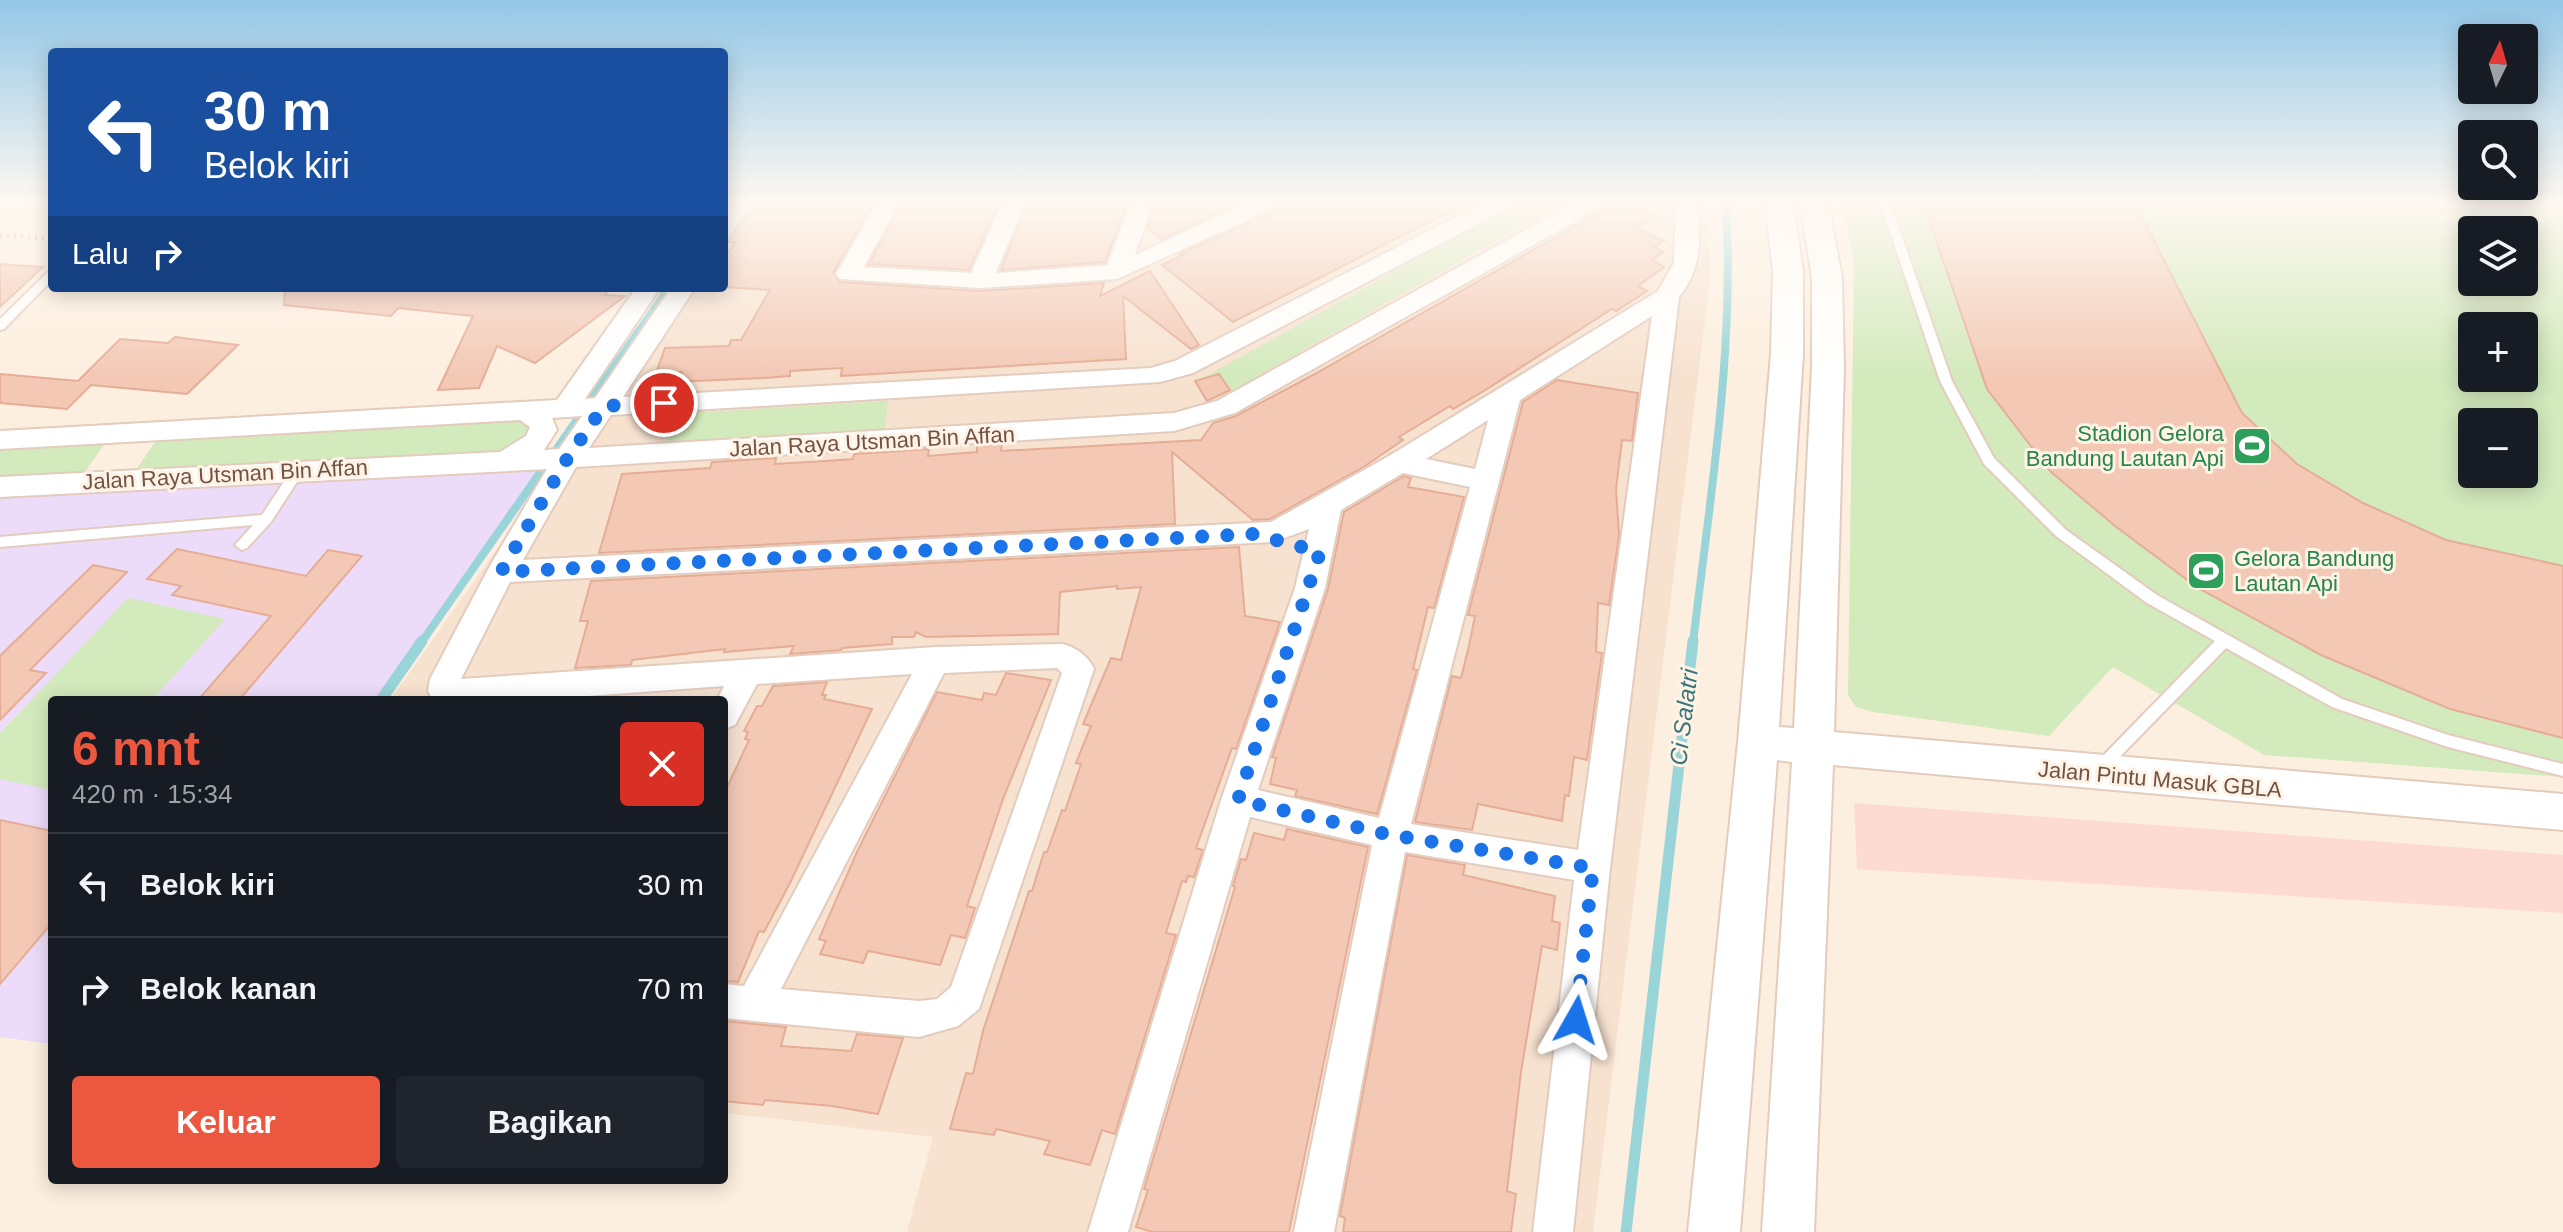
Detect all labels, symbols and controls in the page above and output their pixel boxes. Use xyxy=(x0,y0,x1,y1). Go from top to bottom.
north arrow xyxy=(2458,24,2538,104)
map controls xyxy=(2458,24,2538,488)
text: 30 m xyxy=(204,79,332,142)
icon: left xyxy=(72,80,176,184)
button: search xyxy=(2458,120,2538,200)
text: Belok kiri xyxy=(204,145,350,186)
button: layers xyxy=(2458,216,2538,296)
icon: right xyxy=(145,232,189,276)
text: Lalu xyxy=(72,237,129,270)
button: + xyxy=(2458,312,2538,392)
pin xyxy=(630,369,698,437)
icon: arrive xyxy=(642,381,686,425)
button: − xyxy=(2458,408,2538,488)
place label: Stadion Gelora Bandung Lautan Api xyxy=(2026,421,2225,471)
street label: Jalan Raya Utsman Bin Affan xyxy=(729,422,1015,461)
sports icon: Stadion Gelora Bandung Lautan Api xyxy=(2231,425,2273,467)
street label: Jalan Raya Utsman Bin Affan xyxy=(82,455,368,494)
place label: Gelora Bandung Lautan Api xyxy=(2234,546,2394,596)
sports icon: Gelora Bandung Lautan Api xyxy=(2185,550,2227,592)
water label: Ci Salatri xyxy=(1664,666,1703,767)
text: 6 mnt xyxy=(72,722,200,775)
button: close xyxy=(620,722,704,806)
street label: Jalan Pintu Masuk GBLA xyxy=(2037,756,2283,803)
text: 420 m · 15:34 xyxy=(72,779,232,809)
icon: left xyxy=(72,863,116,907)
text: Belok kiri xyxy=(140,868,275,901)
text: 30 m xyxy=(637,868,704,901)
icon: right xyxy=(72,967,116,1011)
text: Belok kanan xyxy=(140,972,317,1005)
text: 70 m xyxy=(637,972,704,1005)
position arrow xyxy=(1534,978,1618,1062)
button: Keluar xyxy=(72,1076,380,1168)
button: Bagikan xyxy=(396,1076,704,1168)

